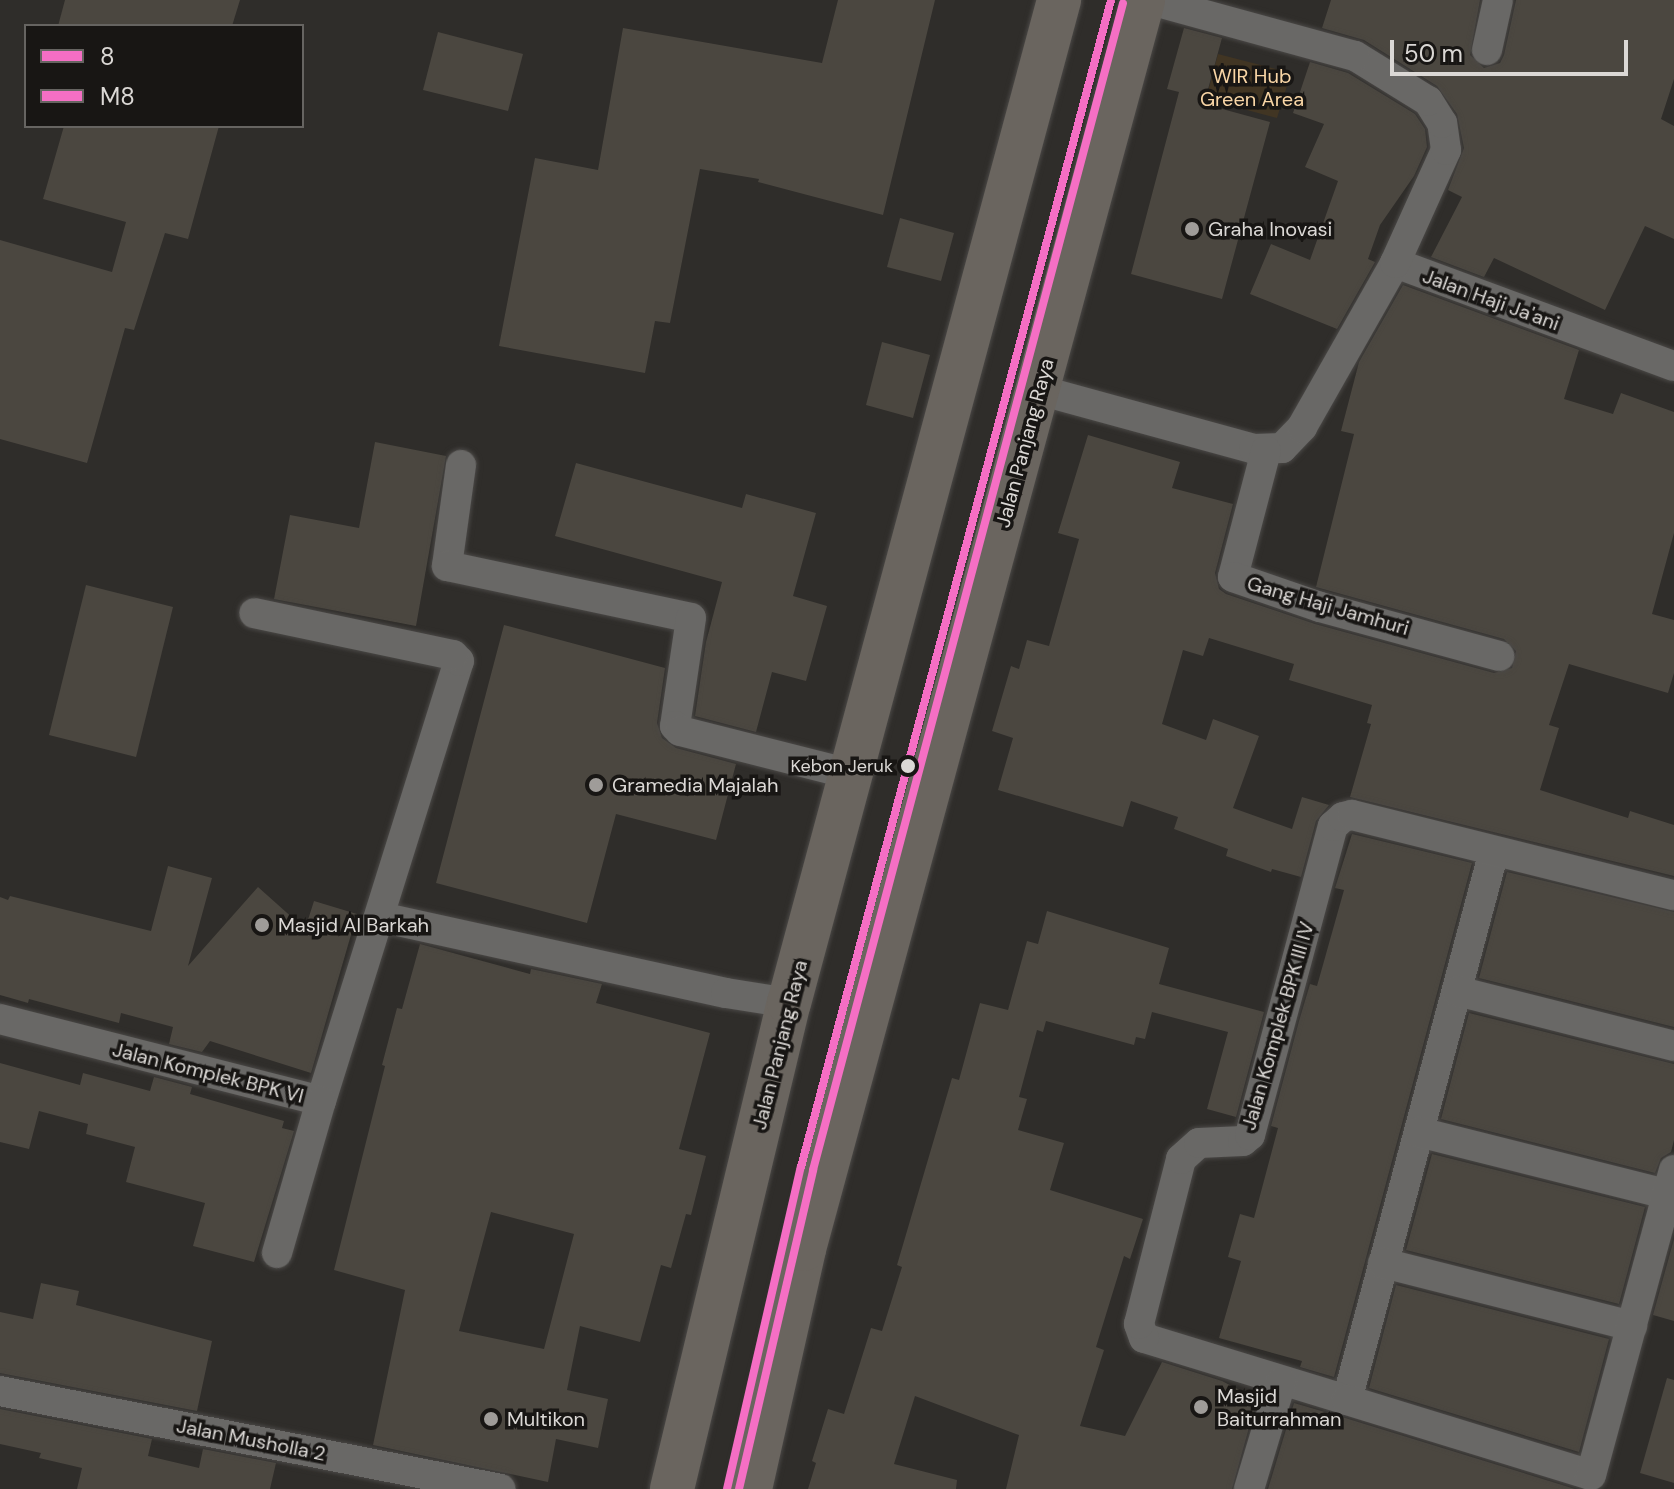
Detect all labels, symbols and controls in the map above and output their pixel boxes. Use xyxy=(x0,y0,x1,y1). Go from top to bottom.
legend xyxy=(24,24,304,128)
scale bar xyxy=(1394,24,1632,74)
text: 50 m xyxy=(1404,38,1463,69)
text: 8 xyxy=(100,41,115,72)
park label: WIR Hub Green Area xyxy=(1200,64,1304,111)
text: M8 xyxy=(100,81,135,112)
place label: Graha Inovasi xyxy=(1208,217,1332,241)
marker: Graha Inovasi xyxy=(1183,220,1201,238)
street label: Jalan Haji Ja'ani xyxy=(1419,264,1563,336)
street label: Jalan Panjang Raya xyxy=(991,356,1059,530)
street label: Gang Haji Jamhuri xyxy=(1244,571,1412,641)
place label: Kebon Jeruk xyxy=(791,755,893,777)
marker: Kebon Jeruk xyxy=(900,758,916,774)
place label: Gramedia Majalah xyxy=(612,773,778,797)
marker: Gramedia Majalah xyxy=(587,776,605,794)
place label: Masjid Al Barkah xyxy=(278,913,429,937)
marker: Masjid Al Barkah xyxy=(253,916,271,934)
street label: Jalan Komplek BPK III IV xyxy=(1237,919,1319,1133)
street label: Jalan Panjang Raya xyxy=(747,958,813,1132)
street label: Jalan Komplek BPK VI xyxy=(110,1038,306,1108)
place label: Masjid Baiturrahman xyxy=(1217,1384,1341,1431)
marker: Masjid Baiturrahman xyxy=(1192,1398,1210,1416)
place label: Multikon xyxy=(507,1407,585,1431)
marker: Multikon xyxy=(482,1410,500,1428)
street label: Jalan Musholla 2 xyxy=(174,1414,328,1466)

